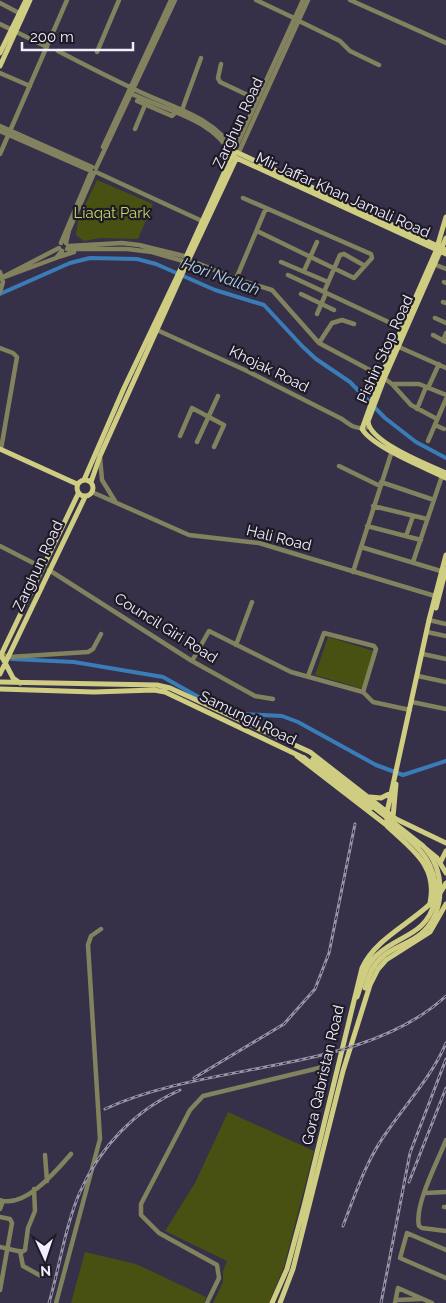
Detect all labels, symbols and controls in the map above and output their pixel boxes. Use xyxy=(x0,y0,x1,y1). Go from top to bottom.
scale bar xyxy=(22,20,134,52)
text: 200 m xyxy=(30,28,74,46)
street label: Zarghun Road xyxy=(209,75,267,171)
street label: Mir Jaffar Khan Jamali Road xyxy=(253,148,433,242)
park label: Liaqat Park xyxy=(73,204,151,222)
water label: Hori Nallah xyxy=(179,254,262,299)
street label: Pishin Stop Road xyxy=(353,292,417,406)
street label: Khojak Road xyxy=(226,342,312,396)
street label: Zarghun Road xyxy=(9,518,67,614)
street label: Hali Road xyxy=(245,521,313,555)
street label: Council Giri Road xyxy=(111,589,221,667)
street label: Samungli Road xyxy=(197,687,299,749)
street label: Gora Qabristan Road xyxy=(298,1003,348,1147)
north arrow xyxy=(20,1233,70,1283)
text: N xyxy=(40,1263,51,1279)

